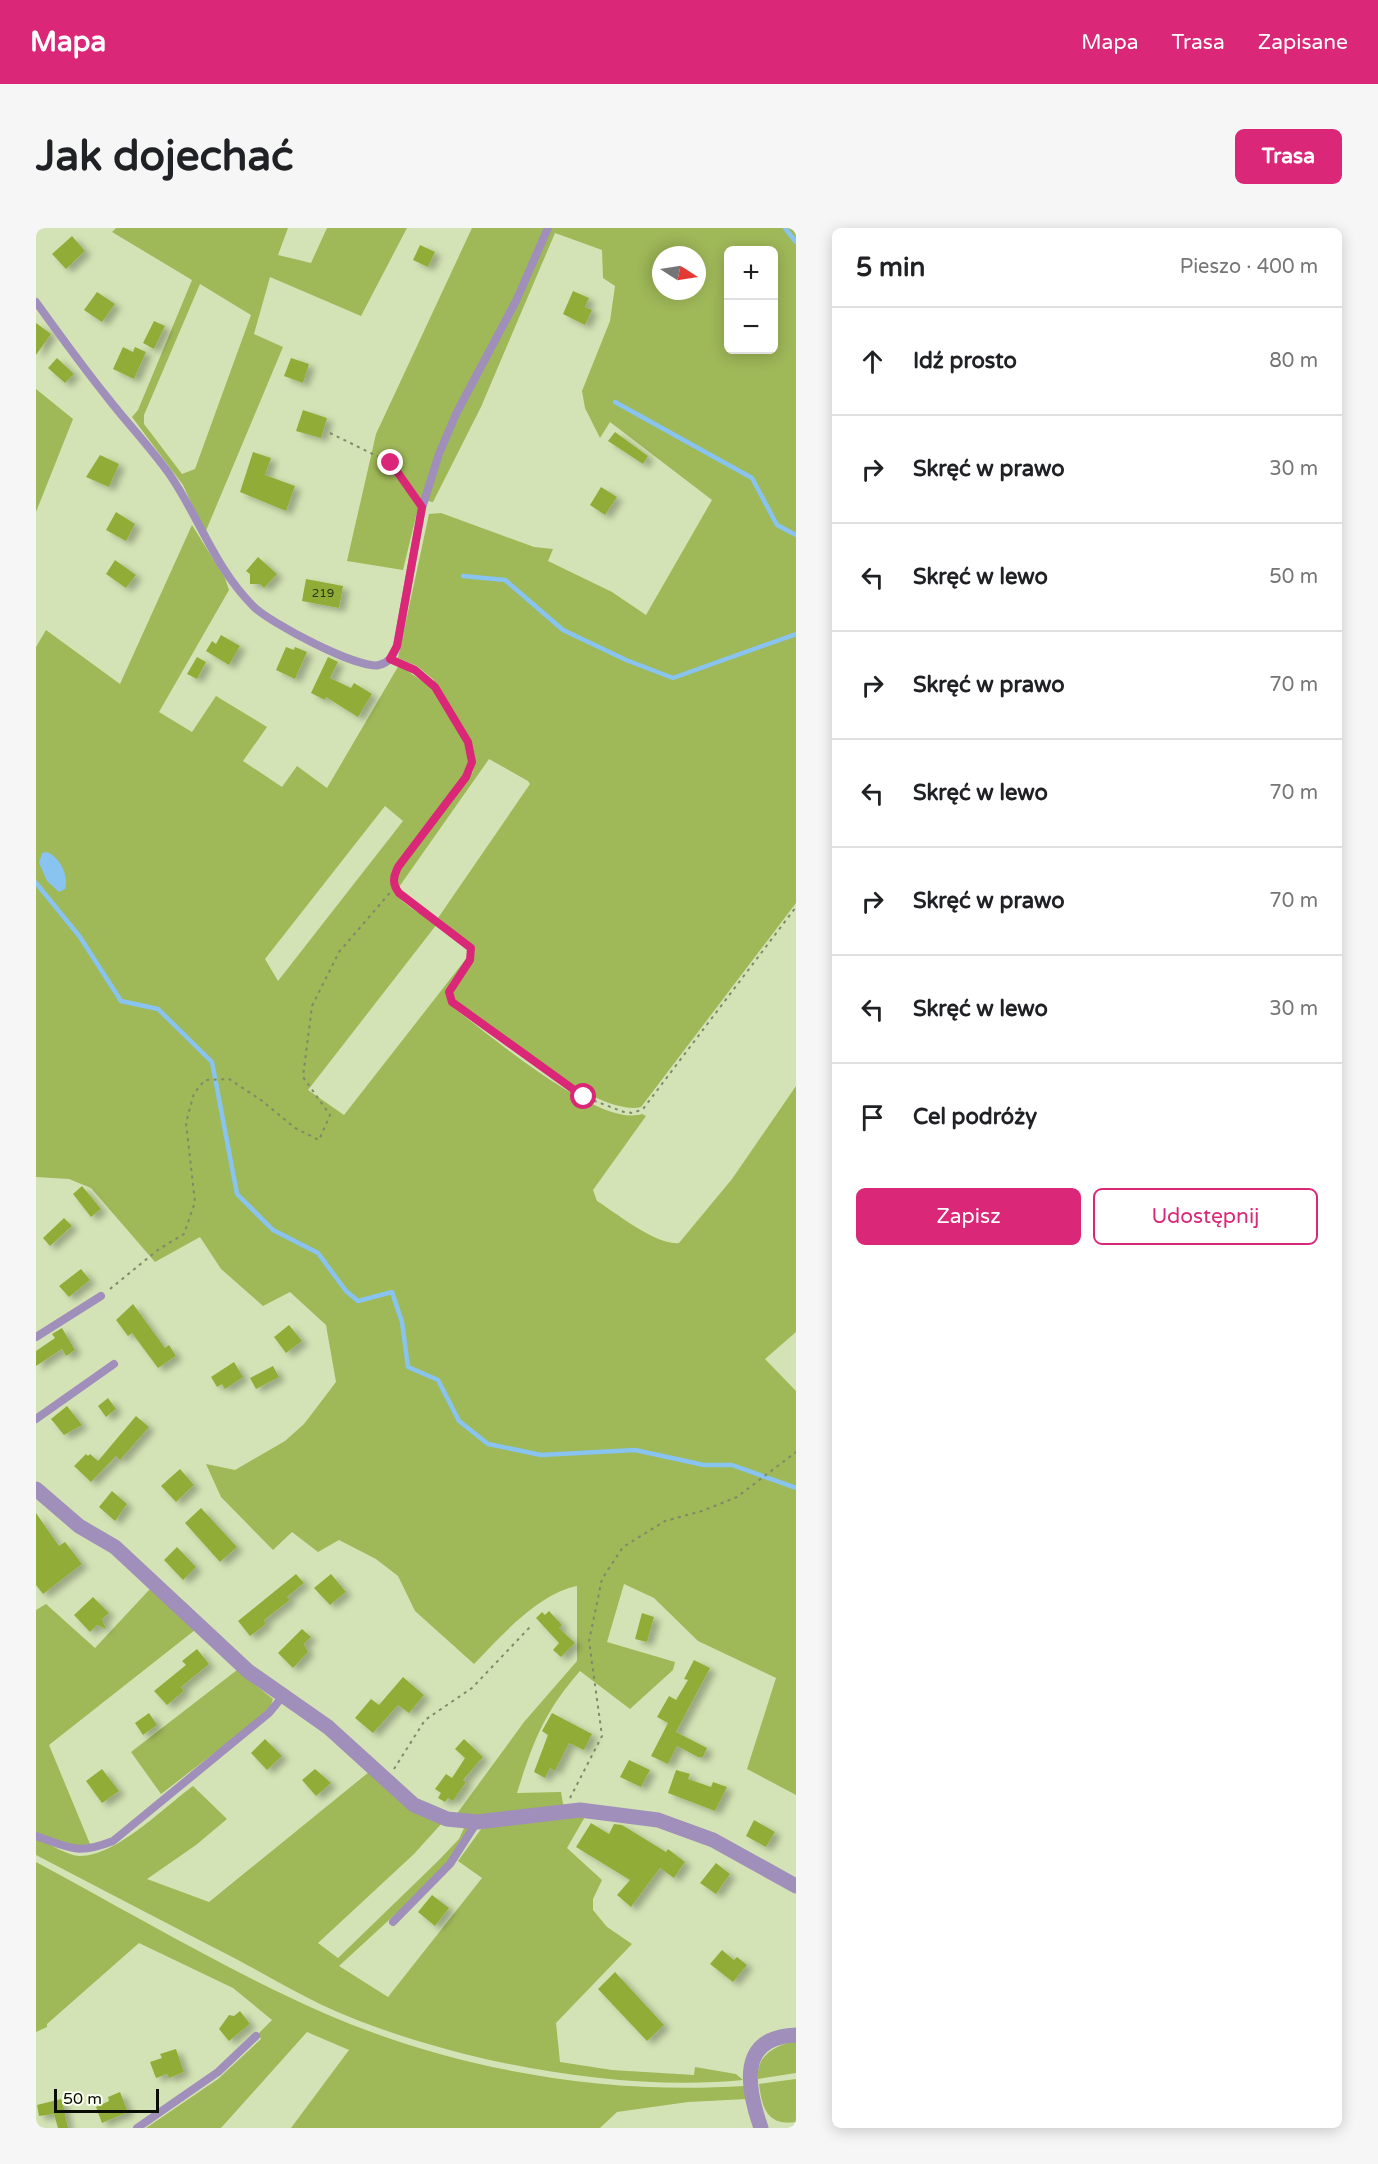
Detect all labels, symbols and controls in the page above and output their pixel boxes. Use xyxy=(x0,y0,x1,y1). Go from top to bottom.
text: Mapa xyxy=(30,25,106,59)
text: Mapa xyxy=(1081,30,1138,55)
text: Trasa xyxy=(1171,30,1225,55)
text: Zapisane xyxy=(1258,30,1348,55)
button: Trasa xyxy=(1235,129,1342,184)
text: Jak dojechać xyxy=(36,131,293,182)
north arrow xyxy=(652,246,706,300)
map controls xyxy=(724,246,778,354)
button: + xyxy=(724,246,778,300)
text: 5 min xyxy=(856,252,925,283)
text: Pieszo · 400 m xyxy=(1180,255,1318,279)
button: − xyxy=(724,300,778,354)
icon: ahead xyxy=(856,345,889,378)
text: Idź prosto xyxy=(913,348,1017,374)
text: 80 m xyxy=(1269,349,1318,373)
route end xyxy=(377,449,403,475)
icon: right xyxy=(856,453,889,486)
text: Skręć w prawo xyxy=(913,456,1065,482)
text: 30 m xyxy=(1269,457,1318,481)
icon: left xyxy=(856,561,889,594)
text: Skręć w lewo xyxy=(913,564,1048,590)
text: 50 m xyxy=(1269,565,1318,589)
house number: 219 xyxy=(312,586,334,600)
icon: right xyxy=(856,669,889,702)
text: Skręć w prawo xyxy=(913,672,1065,698)
text: 70 m xyxy=(1269,673,1318,697)
icon: left xyxy=(856,777,889,810)
text: Skręć w lewo xyxy=(913,780,1048,806)
text: 70 m xyxy=(1269,781,1318,805)
icon: right xyxy=(856,885,889,918)
text: Skręć w prawo xyxy=(913,888,1065,914)
text: 70 m xyxy=(1269,889,1318,913)
icon: left xyxy=(856,993,889,1026)
text: Skręć w lewo xyxy=(913,996,1048,1022)
text: 30 m xyxy=(1269,997,1318,1021)
route start xyxy=(570,1083,596,1109)
icon: arrive xyxy=(856,1101,889,1134)
text: Cel podróży xyxy=(913,1104,1037,1130)
button: Zapisz xyxy=(856,1188,1081,1245)
button: Udostępnij xyxy=(1093,1188,1318,1245)
scale bar xyxy=(54,2086,159,2114)
text: 50 m xyxy=(63,2089,102,2109)

